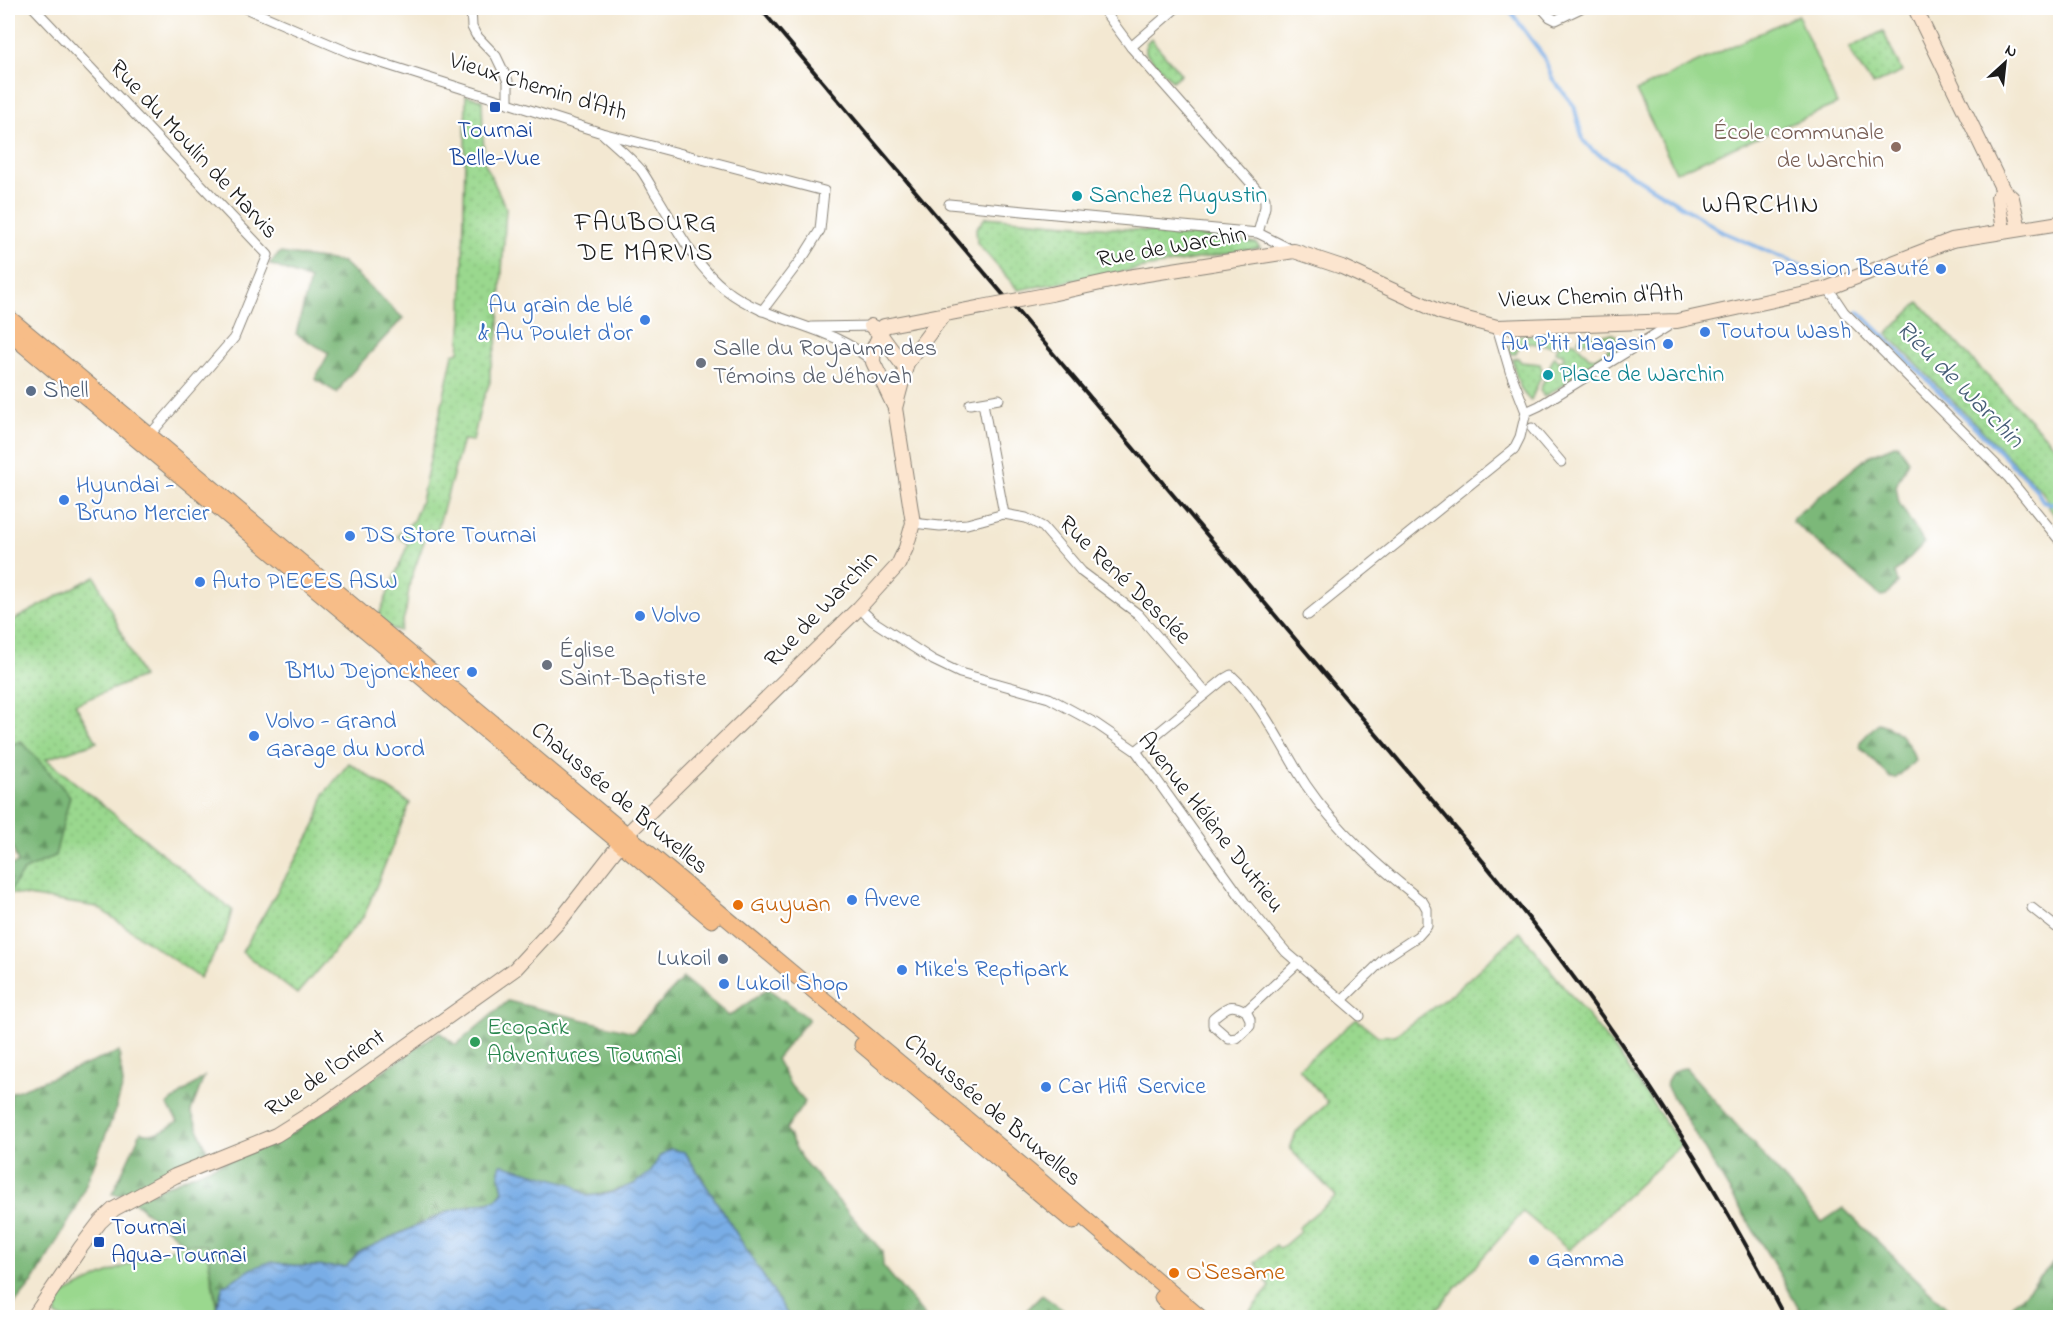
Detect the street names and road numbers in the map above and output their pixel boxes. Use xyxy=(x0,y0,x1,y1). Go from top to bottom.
street label: Vieux Chemin d'Ath xyxy=(444,44,631,132)
street label: Rue du Moulin de Marvis xyxy=(100,52,286,248)
street label: Rue de Warchin xyxy=(1095,218,1249,278)
street label: Vieux Chemin d'Ath xyxy=(1497,277,1684,319)
street label: Rue René Desclée xyxy=(1050,508,1199,654)
street label: Rue de Warchin xyxy=(757,543,887,677)
street label: Chaussée de Bruxelles xyxy=(522,714,716,884)
street label: Avenue Hélène Dutrieu xyxy=(1128,725,1292,921)
street label: Rue de l'Orient xyxy=(259,1021,393,1127)
street label: Chaussée de Bruxelles xyxy=(895,1026,1089,1196)

